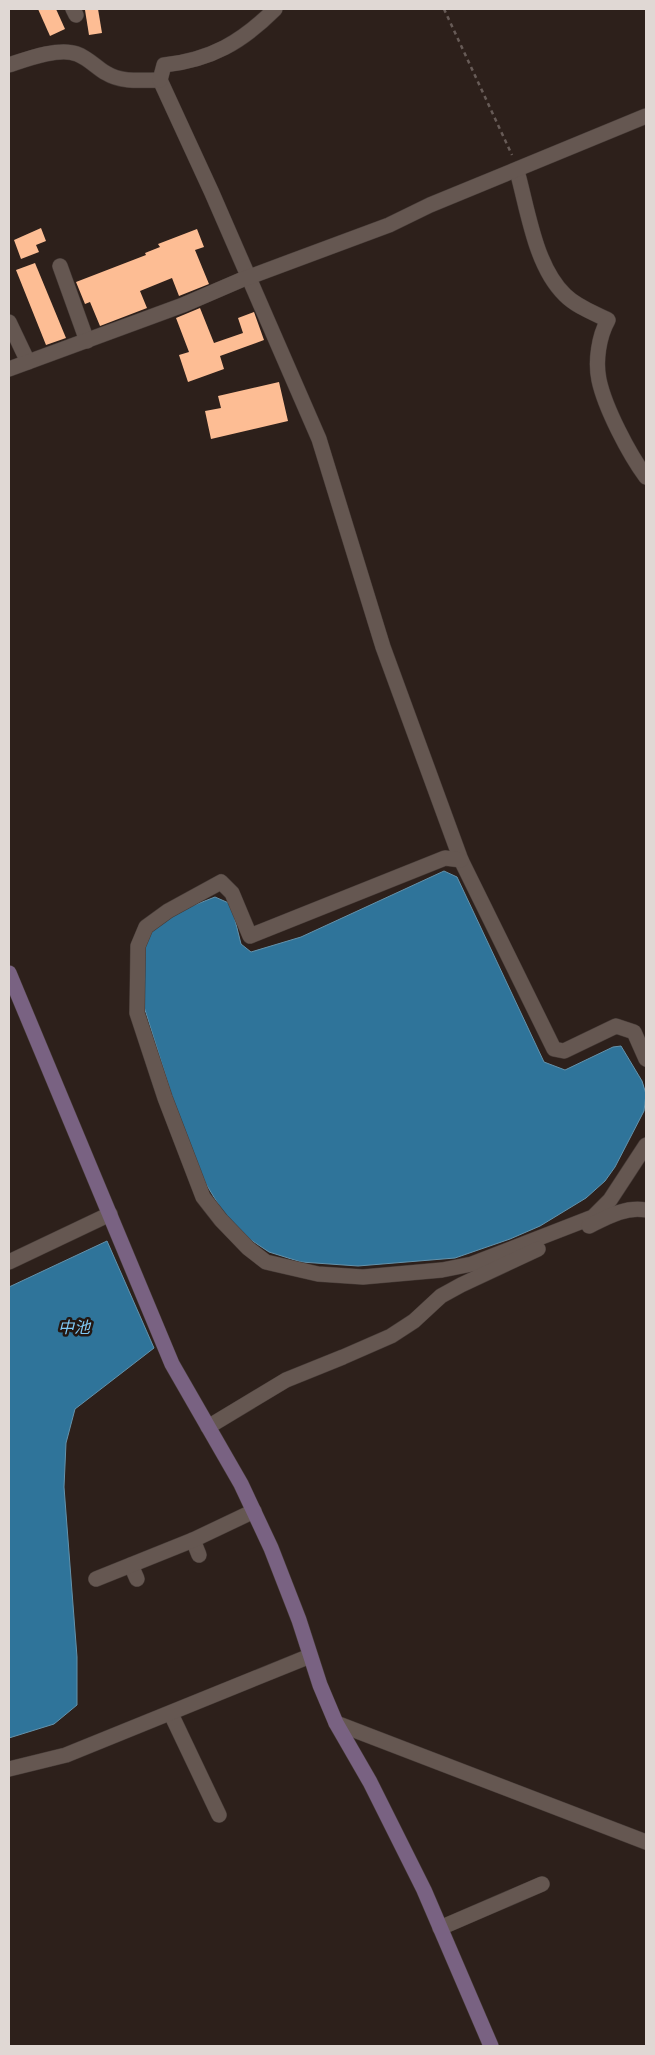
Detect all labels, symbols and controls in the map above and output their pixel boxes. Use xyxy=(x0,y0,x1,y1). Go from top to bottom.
water label: 中池 xyxy=(58,1318,92,1338)

